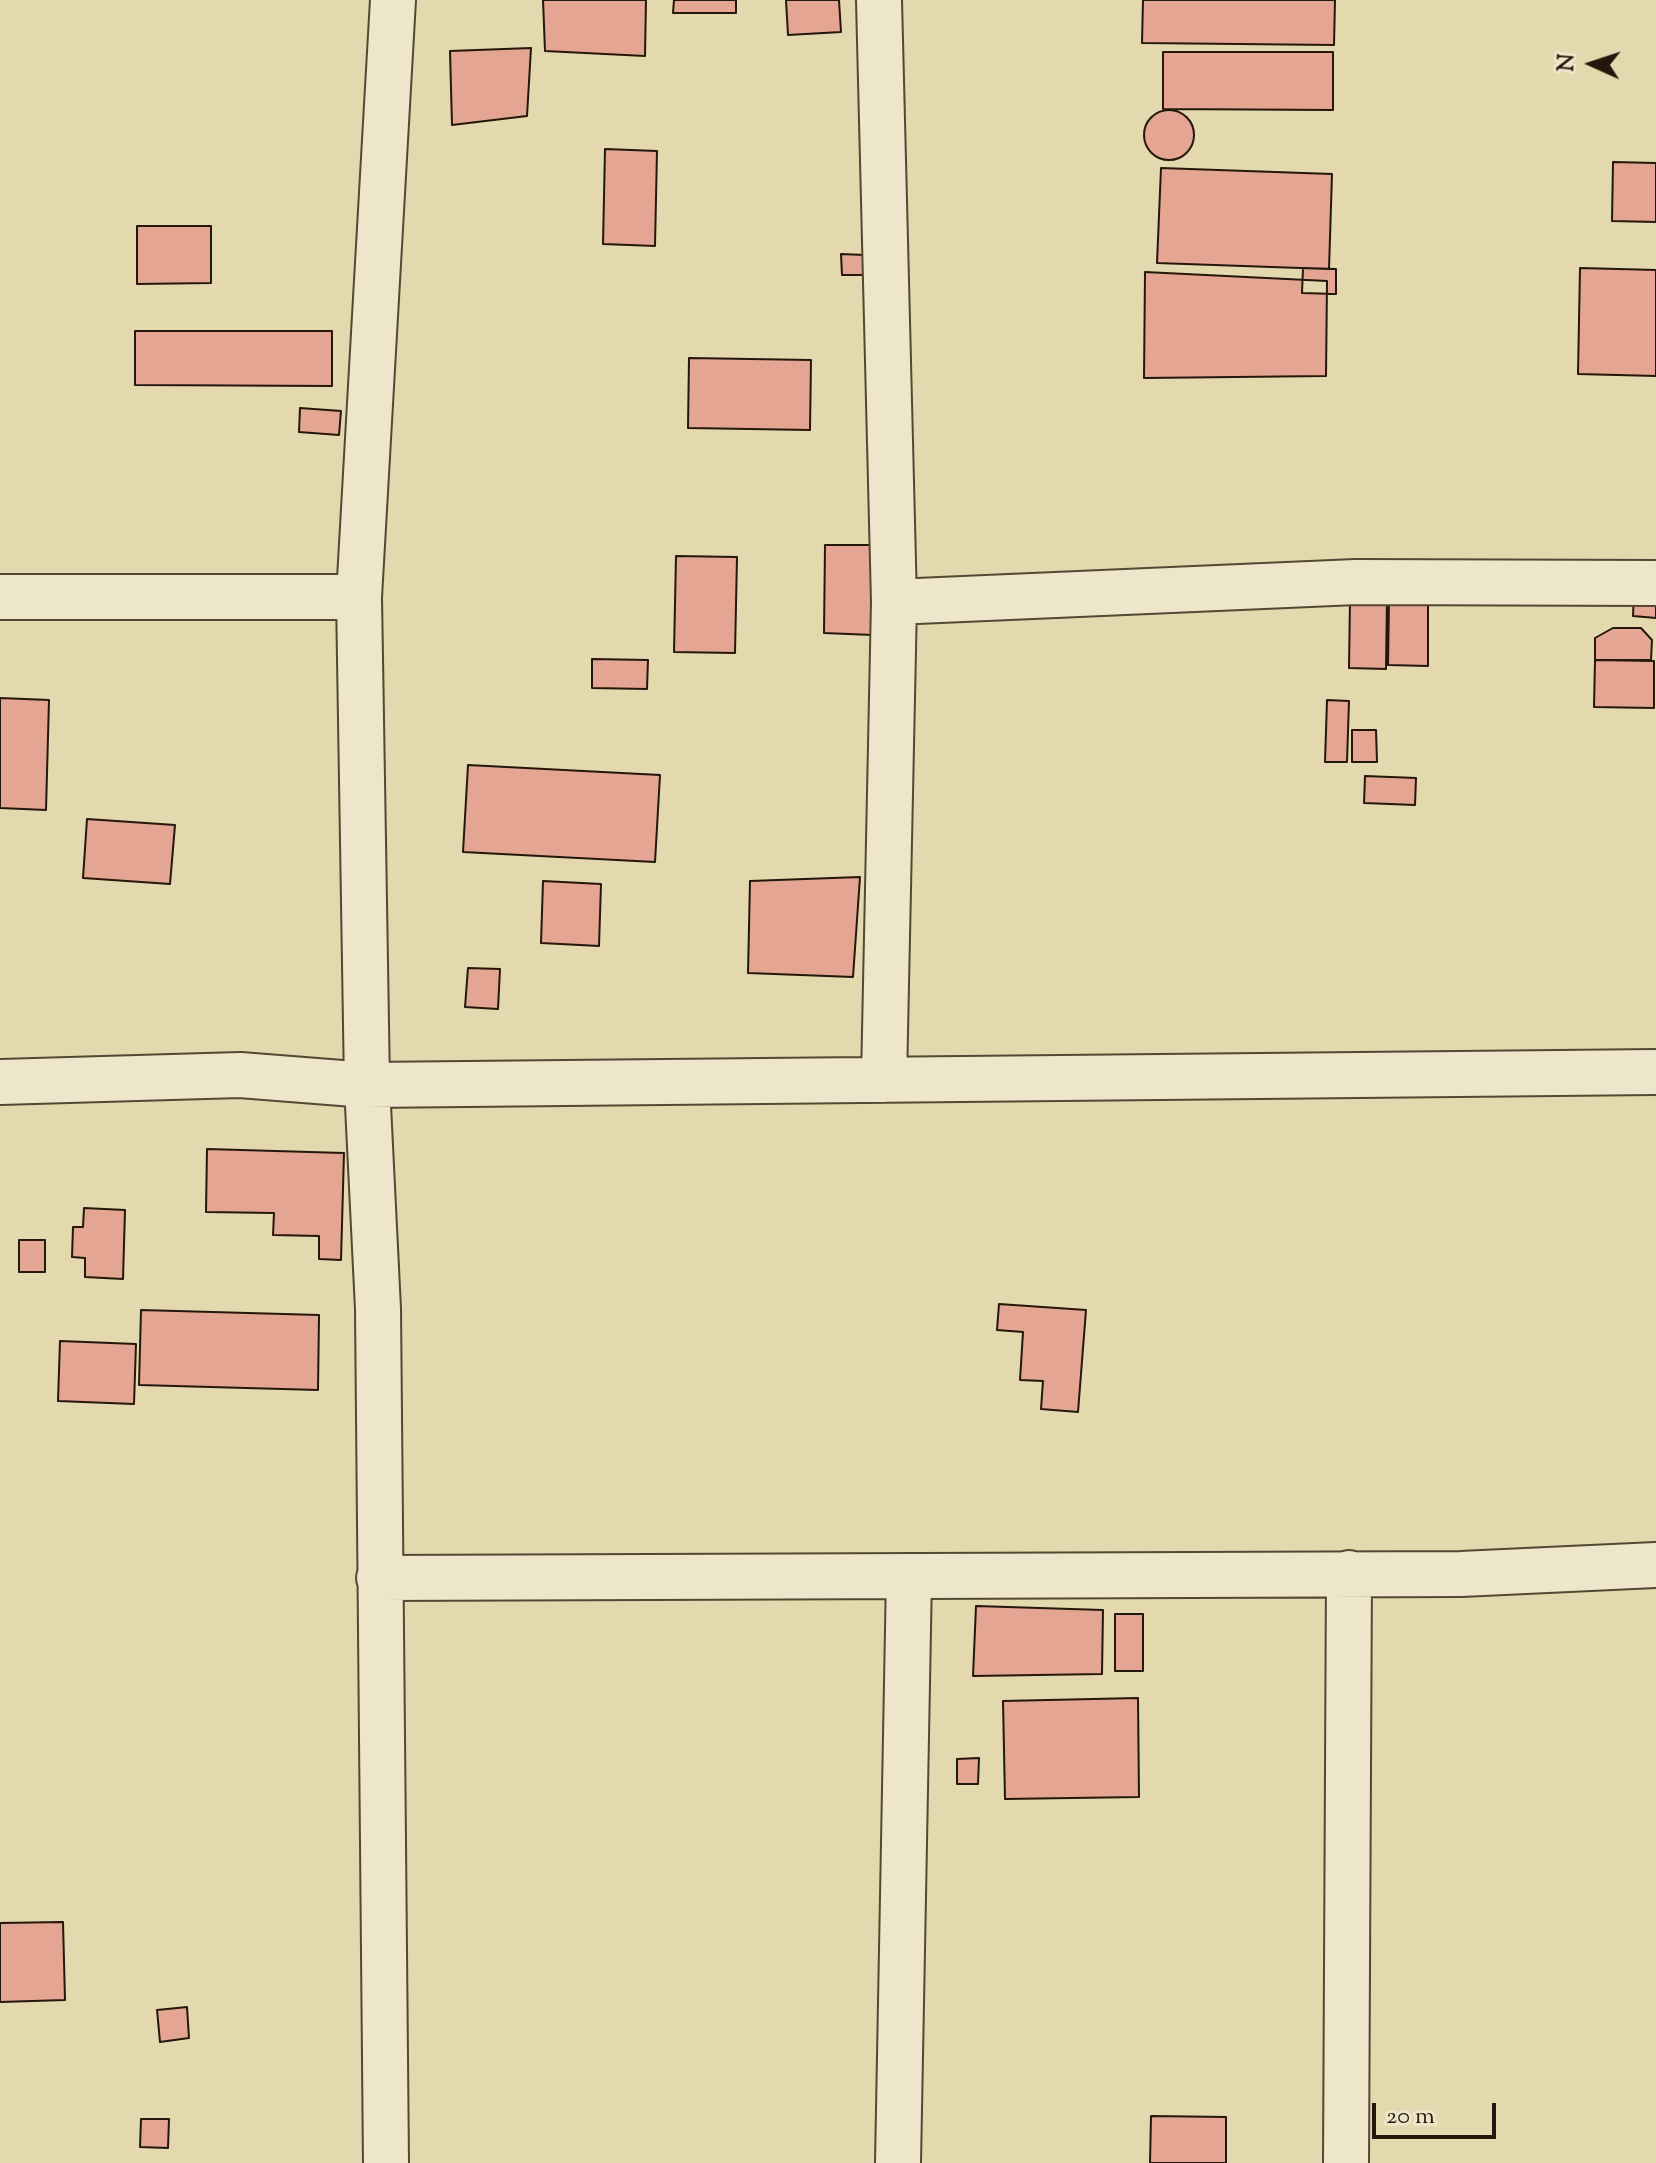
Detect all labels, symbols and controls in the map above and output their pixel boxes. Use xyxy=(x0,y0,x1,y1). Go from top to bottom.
north arrow xyxy=(1552,24,1632,104)
text: N xyxy=(1552,53,1584,72)
scale bar xyxy=(1376,2087,1500,2137)
text: 20 m xyxy=(1386,2100,1435,2134)

